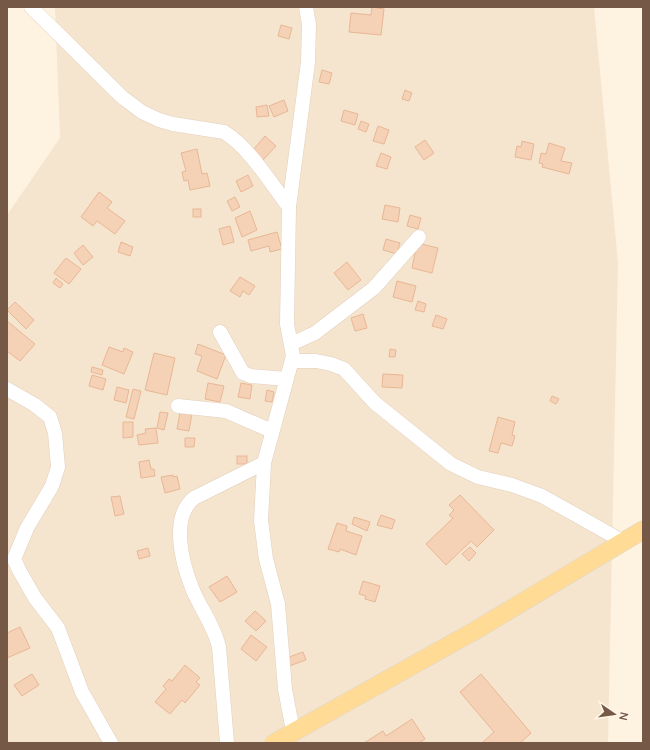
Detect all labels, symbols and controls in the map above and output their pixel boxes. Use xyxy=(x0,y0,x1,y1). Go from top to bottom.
north arrow xyxy=(594,694,634,734)
text: N xyxy=(616,711,632,722)

